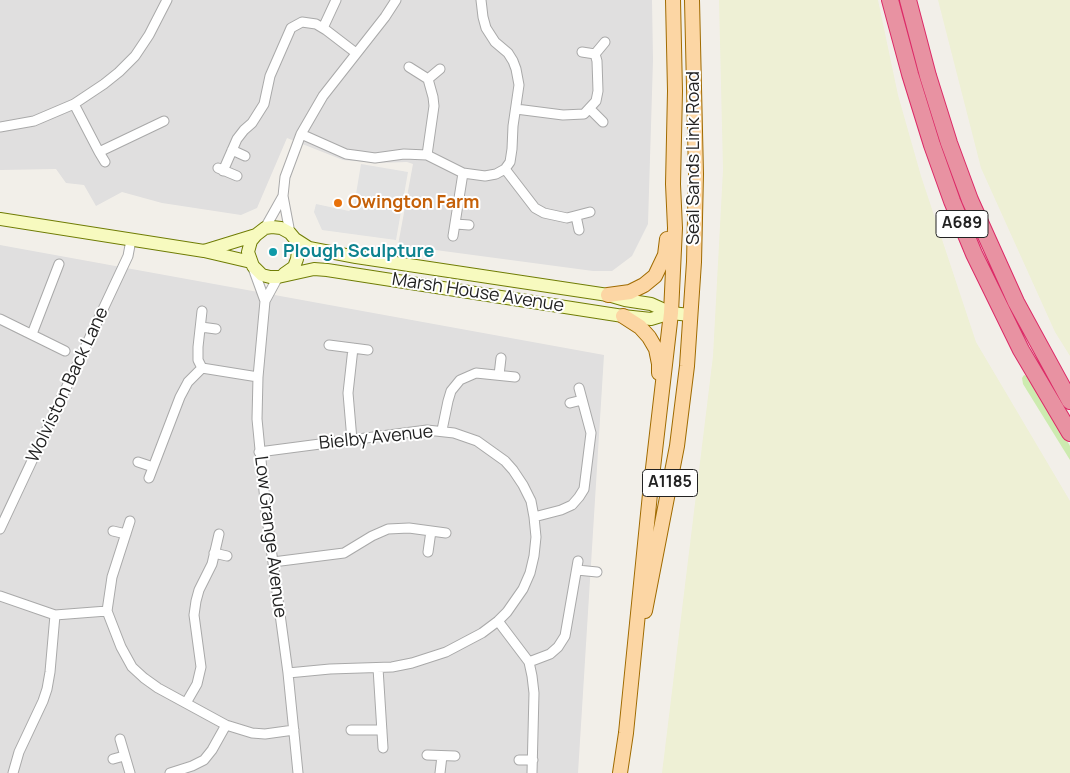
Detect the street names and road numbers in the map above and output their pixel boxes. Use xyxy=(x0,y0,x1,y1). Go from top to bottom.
street label: Seal Sands Link Road xyxy=(683,71,705,245)
road number: A689 xyxy=(936,210,988,238)
street label: Marsh House Avenue xyxy=(390,269,566,317)
street label: Wolviston Back Lane xyxy=(22,304,114,466)
street label: Bielby Avenue xyxy=(318,421,434,455)
street label: Low Grange Avenue xyxy=(249,455,291,619)
road number: A1185 xyxy=(642,469,698,496)

